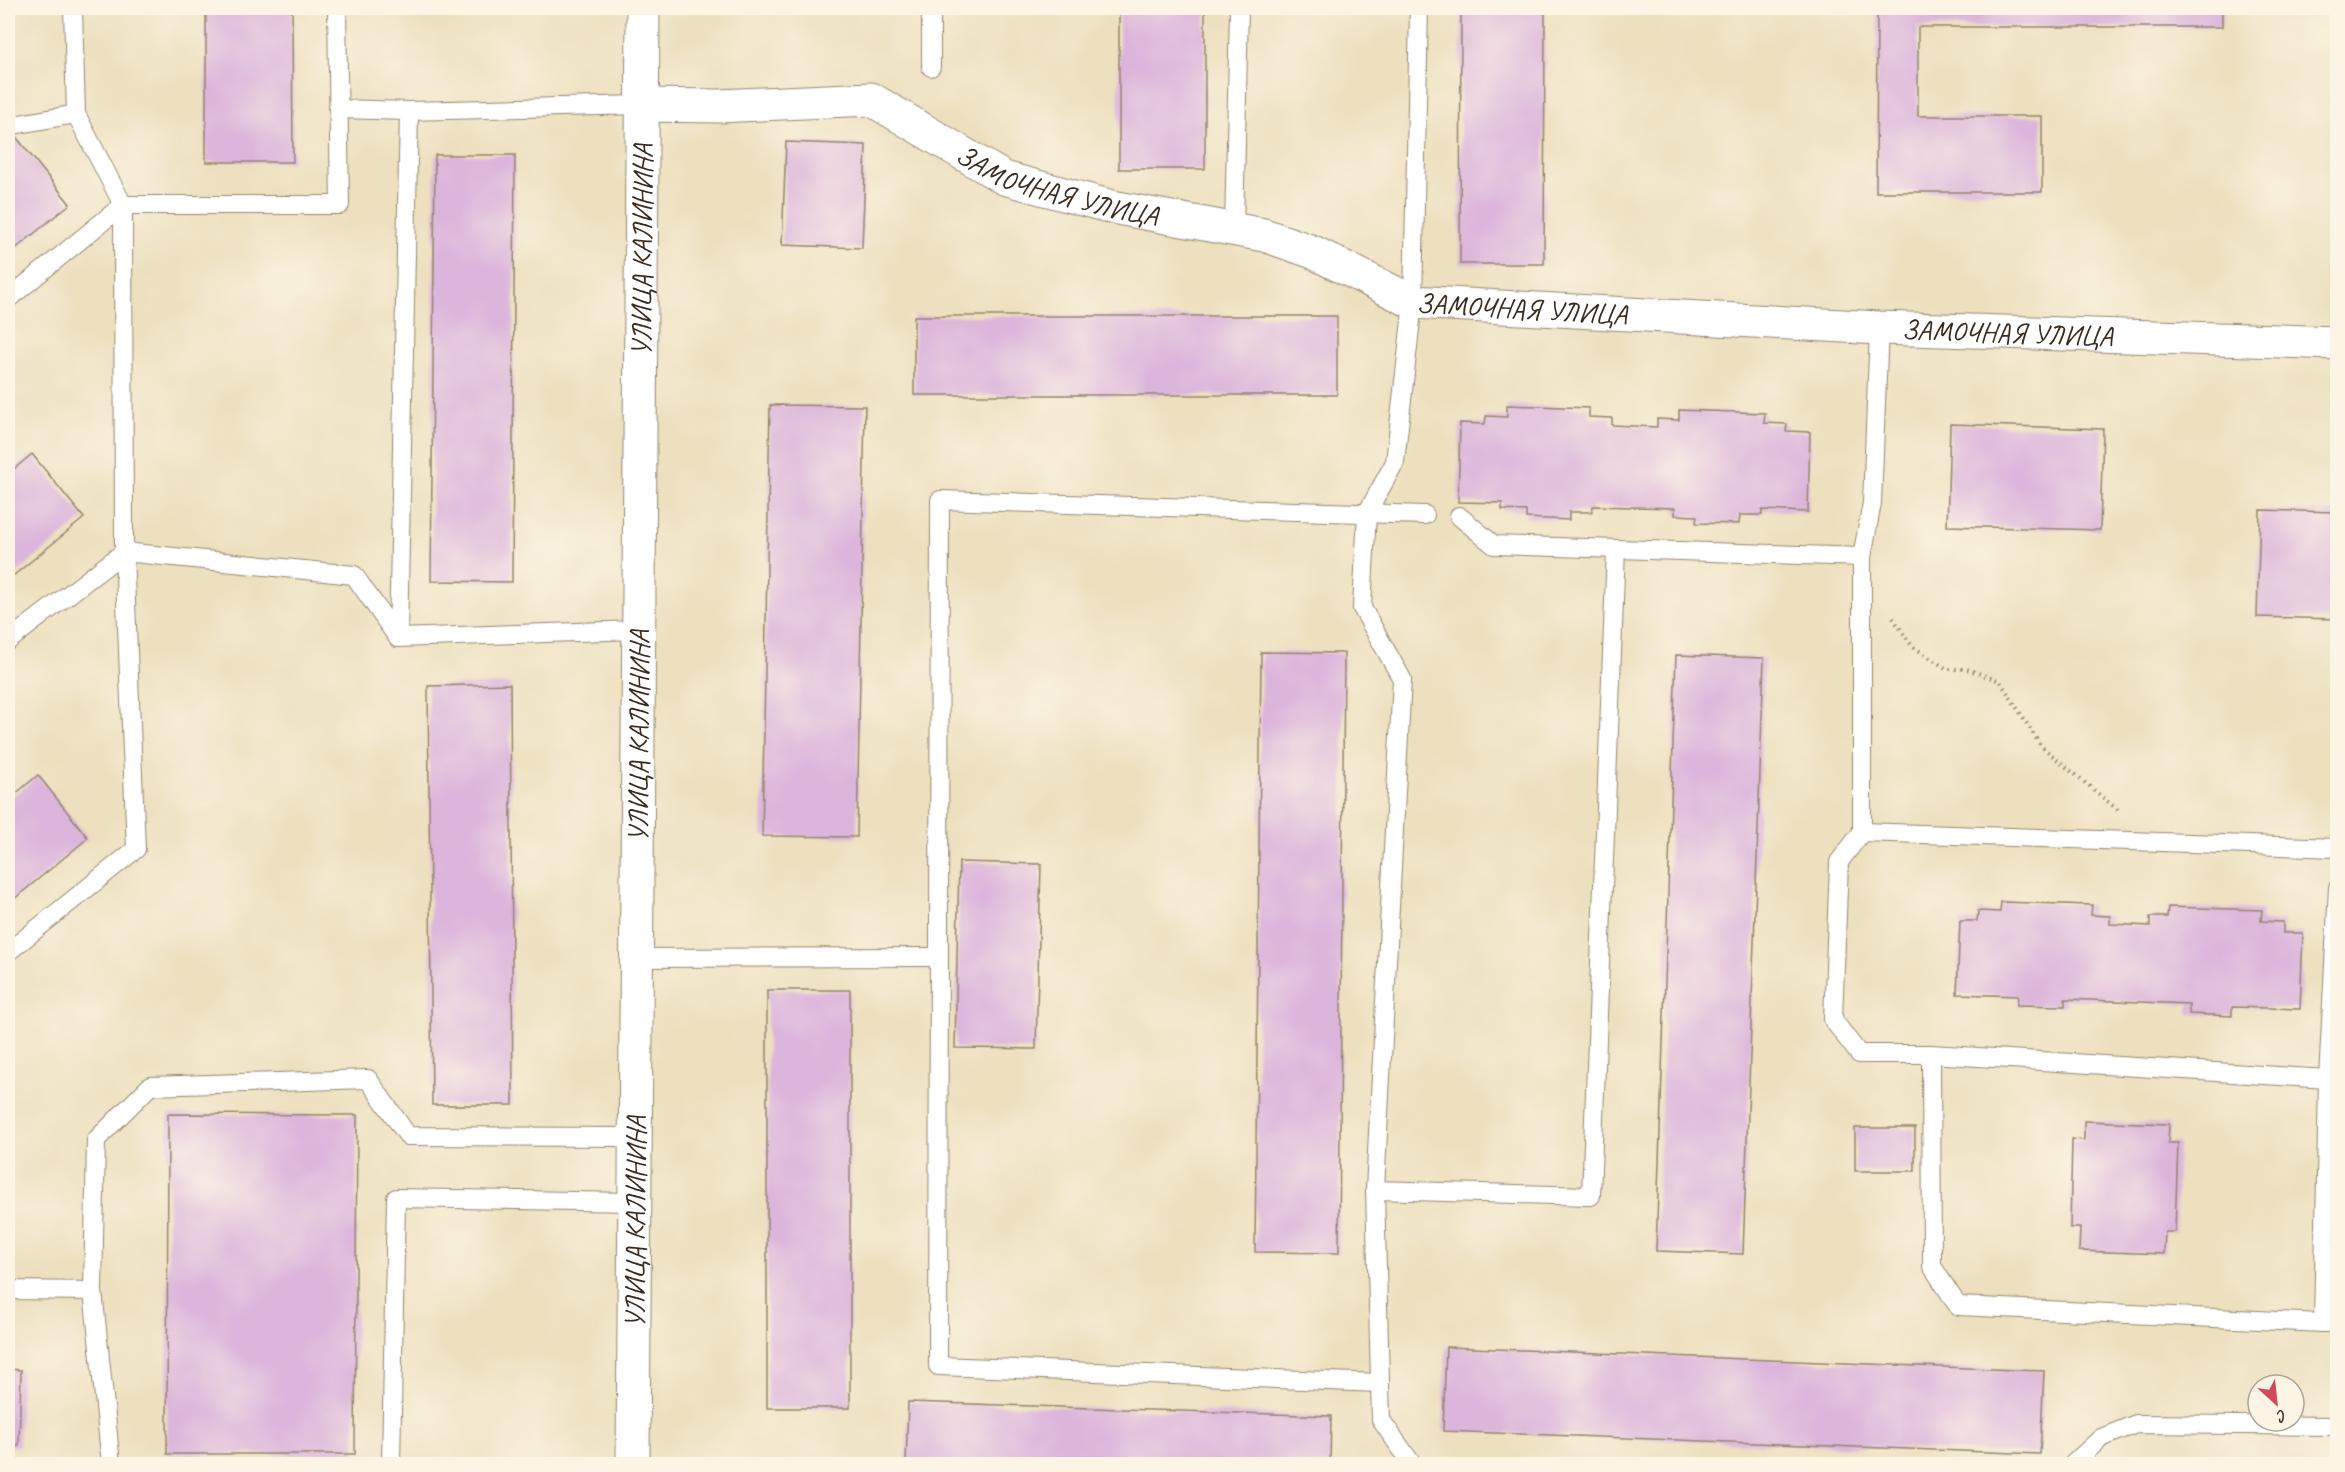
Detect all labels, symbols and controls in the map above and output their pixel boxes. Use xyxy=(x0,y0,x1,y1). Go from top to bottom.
street label: ЗАМОЧНАЯ УЛИЦА xyxy=(950,137,1163,234)
street label: УЛИЦА КАЛИНИНА xyxy=(624,142,660,356)
street label: ЗАМОЧНАЯ УЛИЦА xyxy=(1416,285,1630,332)
street label: ЗАМОЧНАЯ УЛИЦА xyxy=(1901,312,2115,354)
street label: УЛИЦА КАЛИНИНА xyxy=(620,628,657,842)
street label: УЛИЦА КАЛИНИНА xyxy=(617,1114,653,1328)
north arrow xyxy=(2246,1373,2306,1433)
text: С xyxy=(2272,1405,2290,1427)

